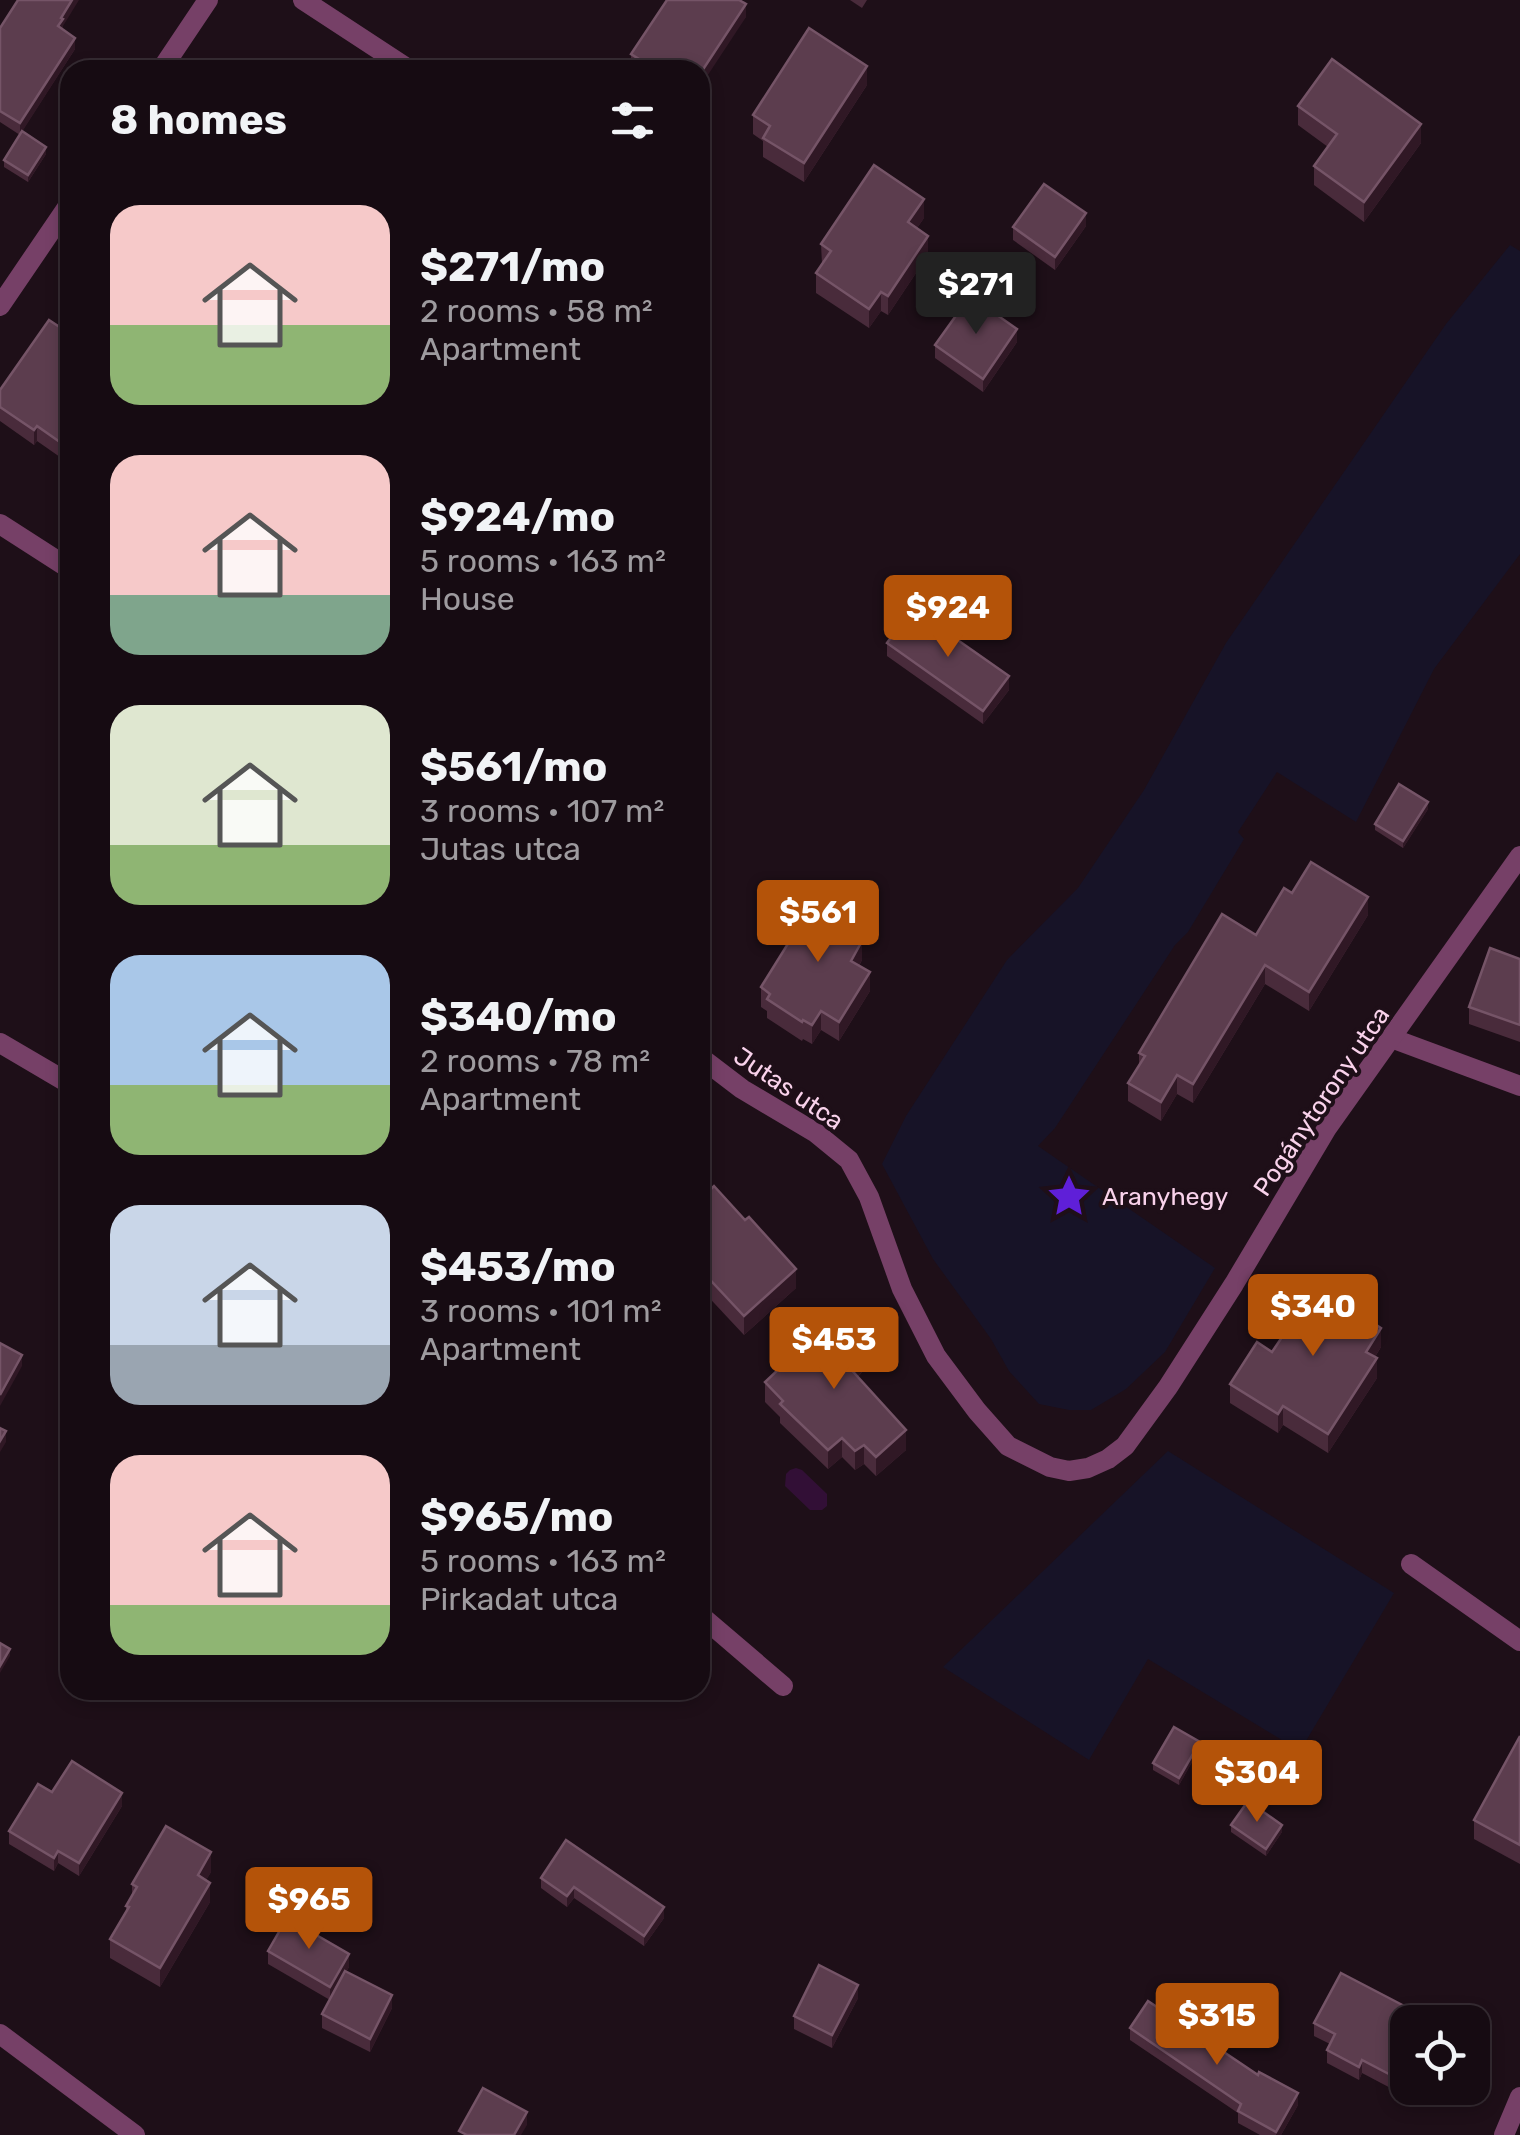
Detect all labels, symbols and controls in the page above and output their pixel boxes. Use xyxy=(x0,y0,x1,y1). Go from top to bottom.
icon: filters xyxy=(605,93,660,148)
text: 8 homes xyxy=(110,95,287,145)
text: $271/mo xyxy=(420,242,605,292)
icon: home xyxy=(190,245,310,365)
pin: $271 xyxy=(917,252,1035,337)
text: $271 xyxy=(938,265,1014,303)
text: 2 rooms · 58 m² xyxy=(420,292,653,330)
text: Apartment xyxy=(420,330,581,368)
text: $924/mo xyxy=(420,492,615,542)
icon: home xyxy=(190,495,310,615)
text: 5 rooms · 163 m² xyxy=(420,542,666,580)
pin: $924 xyxy=(889,575,1007,660)
text: House xyxy=(420,580,515,618)
text: $924 xyxy=(906,588,990,626)
text: $561/mo xyxy=(420,742,607,792)
icon: home xyxy=(190,745,310,865)
text: 3 rooms · 107 m² xyxy=(420,792,664,830)
text: Jutas utca xyxy=(420,830,581,868)
pin: $561 xyxy=(759,880,877,965)
text: $561 xyxy=(779,893,857,931)
text: $340/mo xyxy=(420,992,617,1042)
icon: home xyxy=(190,995,310,1115)
street label: Pogánytorony utca xyxy=(1247,1001,1395,1201)
street label: Jutas utca xyxy=(729,1041,849,1136)
text: 2 rooms · 78 m² xyxy=(420,1042,650,1080)
text: Apartment xyxy=(420,1080,581,1118)
place icon: Aranyhegy xyxy=(1045,1172,1093,1220)
place label: Aranyhegy xyxy=(1102,1182,1229,1211)
text: $453/mo xyxy=(420,1242,616,1292)
icon: home xyxy=(190,1245,310,1365)
pin: $340 xyxy=(1254,1274,1372,1359)
text: $340 xyxy=(1270,1287,1356,1325)
text: 3 rooms · 101 m² xyxy=(420,1292,662,1330)
pin: $453 xyxy=(775,1307,893,1392)
text: $453 xyxy=(792,1320,877,1358)
text: Apartment xyxy=(420,1330,581,1368)
text: $965/mo xyxy=(420,1492,614,1542)
icon: home xyxy=(190,1495,310,1615)
text: 5 rooms · 163 m² xyxy=(420,1542,666,1580)
text: Pirkadat utca xyxy=(420,1580,618,1618)
pin: $304 xyxy=(1198,1740,1316,1825)
text: $304 xyxy=(1214,1753,1300,1791)
pin: $965 xyxy=(250,1867,368,1952)
text: $965 xyxy=(267,1880,351,1918)
pin: $315 xyxy=(1158,1983,1276,2068)
text: $315 xyxy=(1178,1996,1256,2034)
map controls xyxy=(1390,2005,1490,2105)
button: locate xyxy=(1390,2005,1490,2105)

